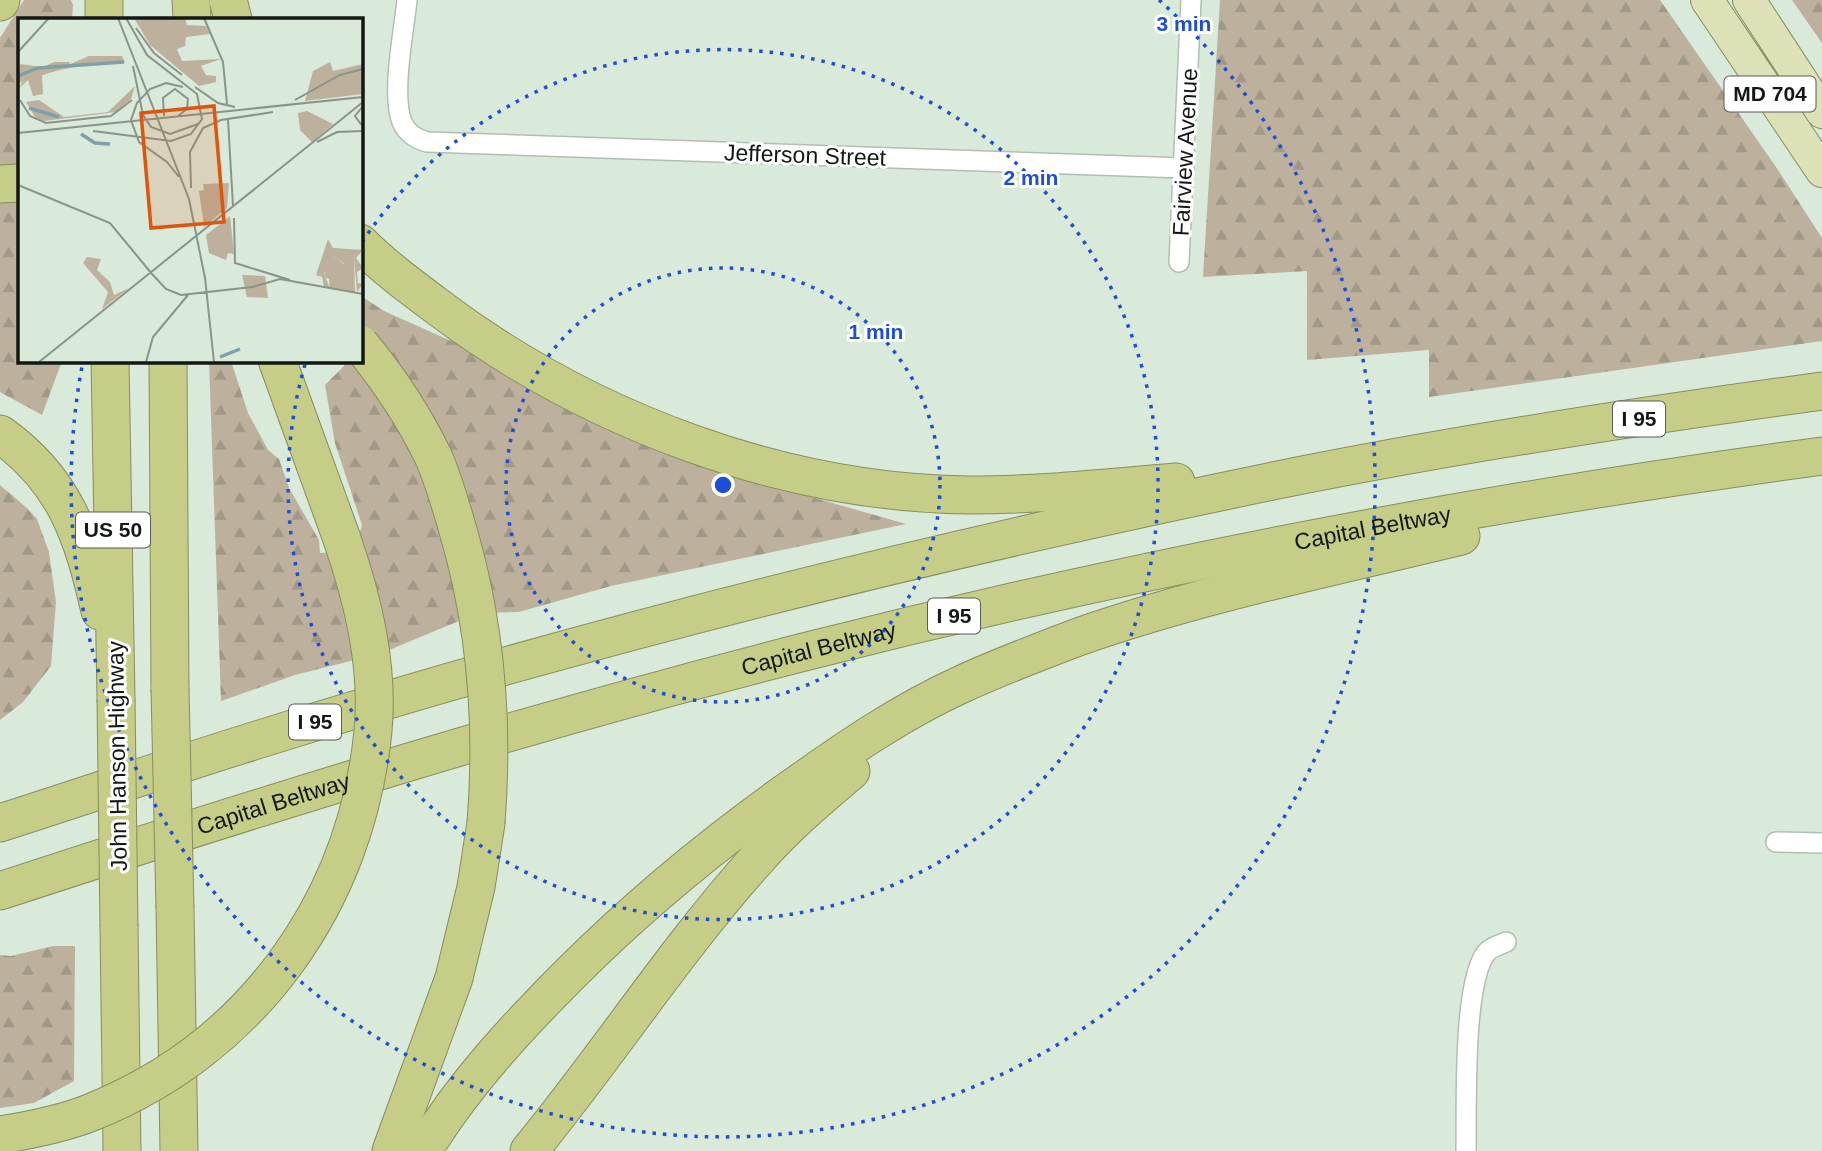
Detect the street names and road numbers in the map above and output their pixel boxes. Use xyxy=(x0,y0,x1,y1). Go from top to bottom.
street label: Fairview Avenue xyxy=(1168,67,1202,237)
road number: MD 704 xyxy=(1724,76,1816,112)
street label: Jefferson Street xyxy=(724,139,887,171)
road number: I 95 xyxy=(1613,402,1665,436)
street label: Capital Beltway xyxy=(1292,501,1453,555)
road number: US 50 xyxy=(76,512,150,548)
road number: I 95 xyxy=(928,598,980,634)
street label: Capital Beltway xyxy=(739,617,899,681)
street label: John Hanson Highway xyxy=(102,640,132,871)
road number: I 95 xyxy=(289,704,341,740)
street label: Capital Beltway xyxy=(194,768,353,840)

